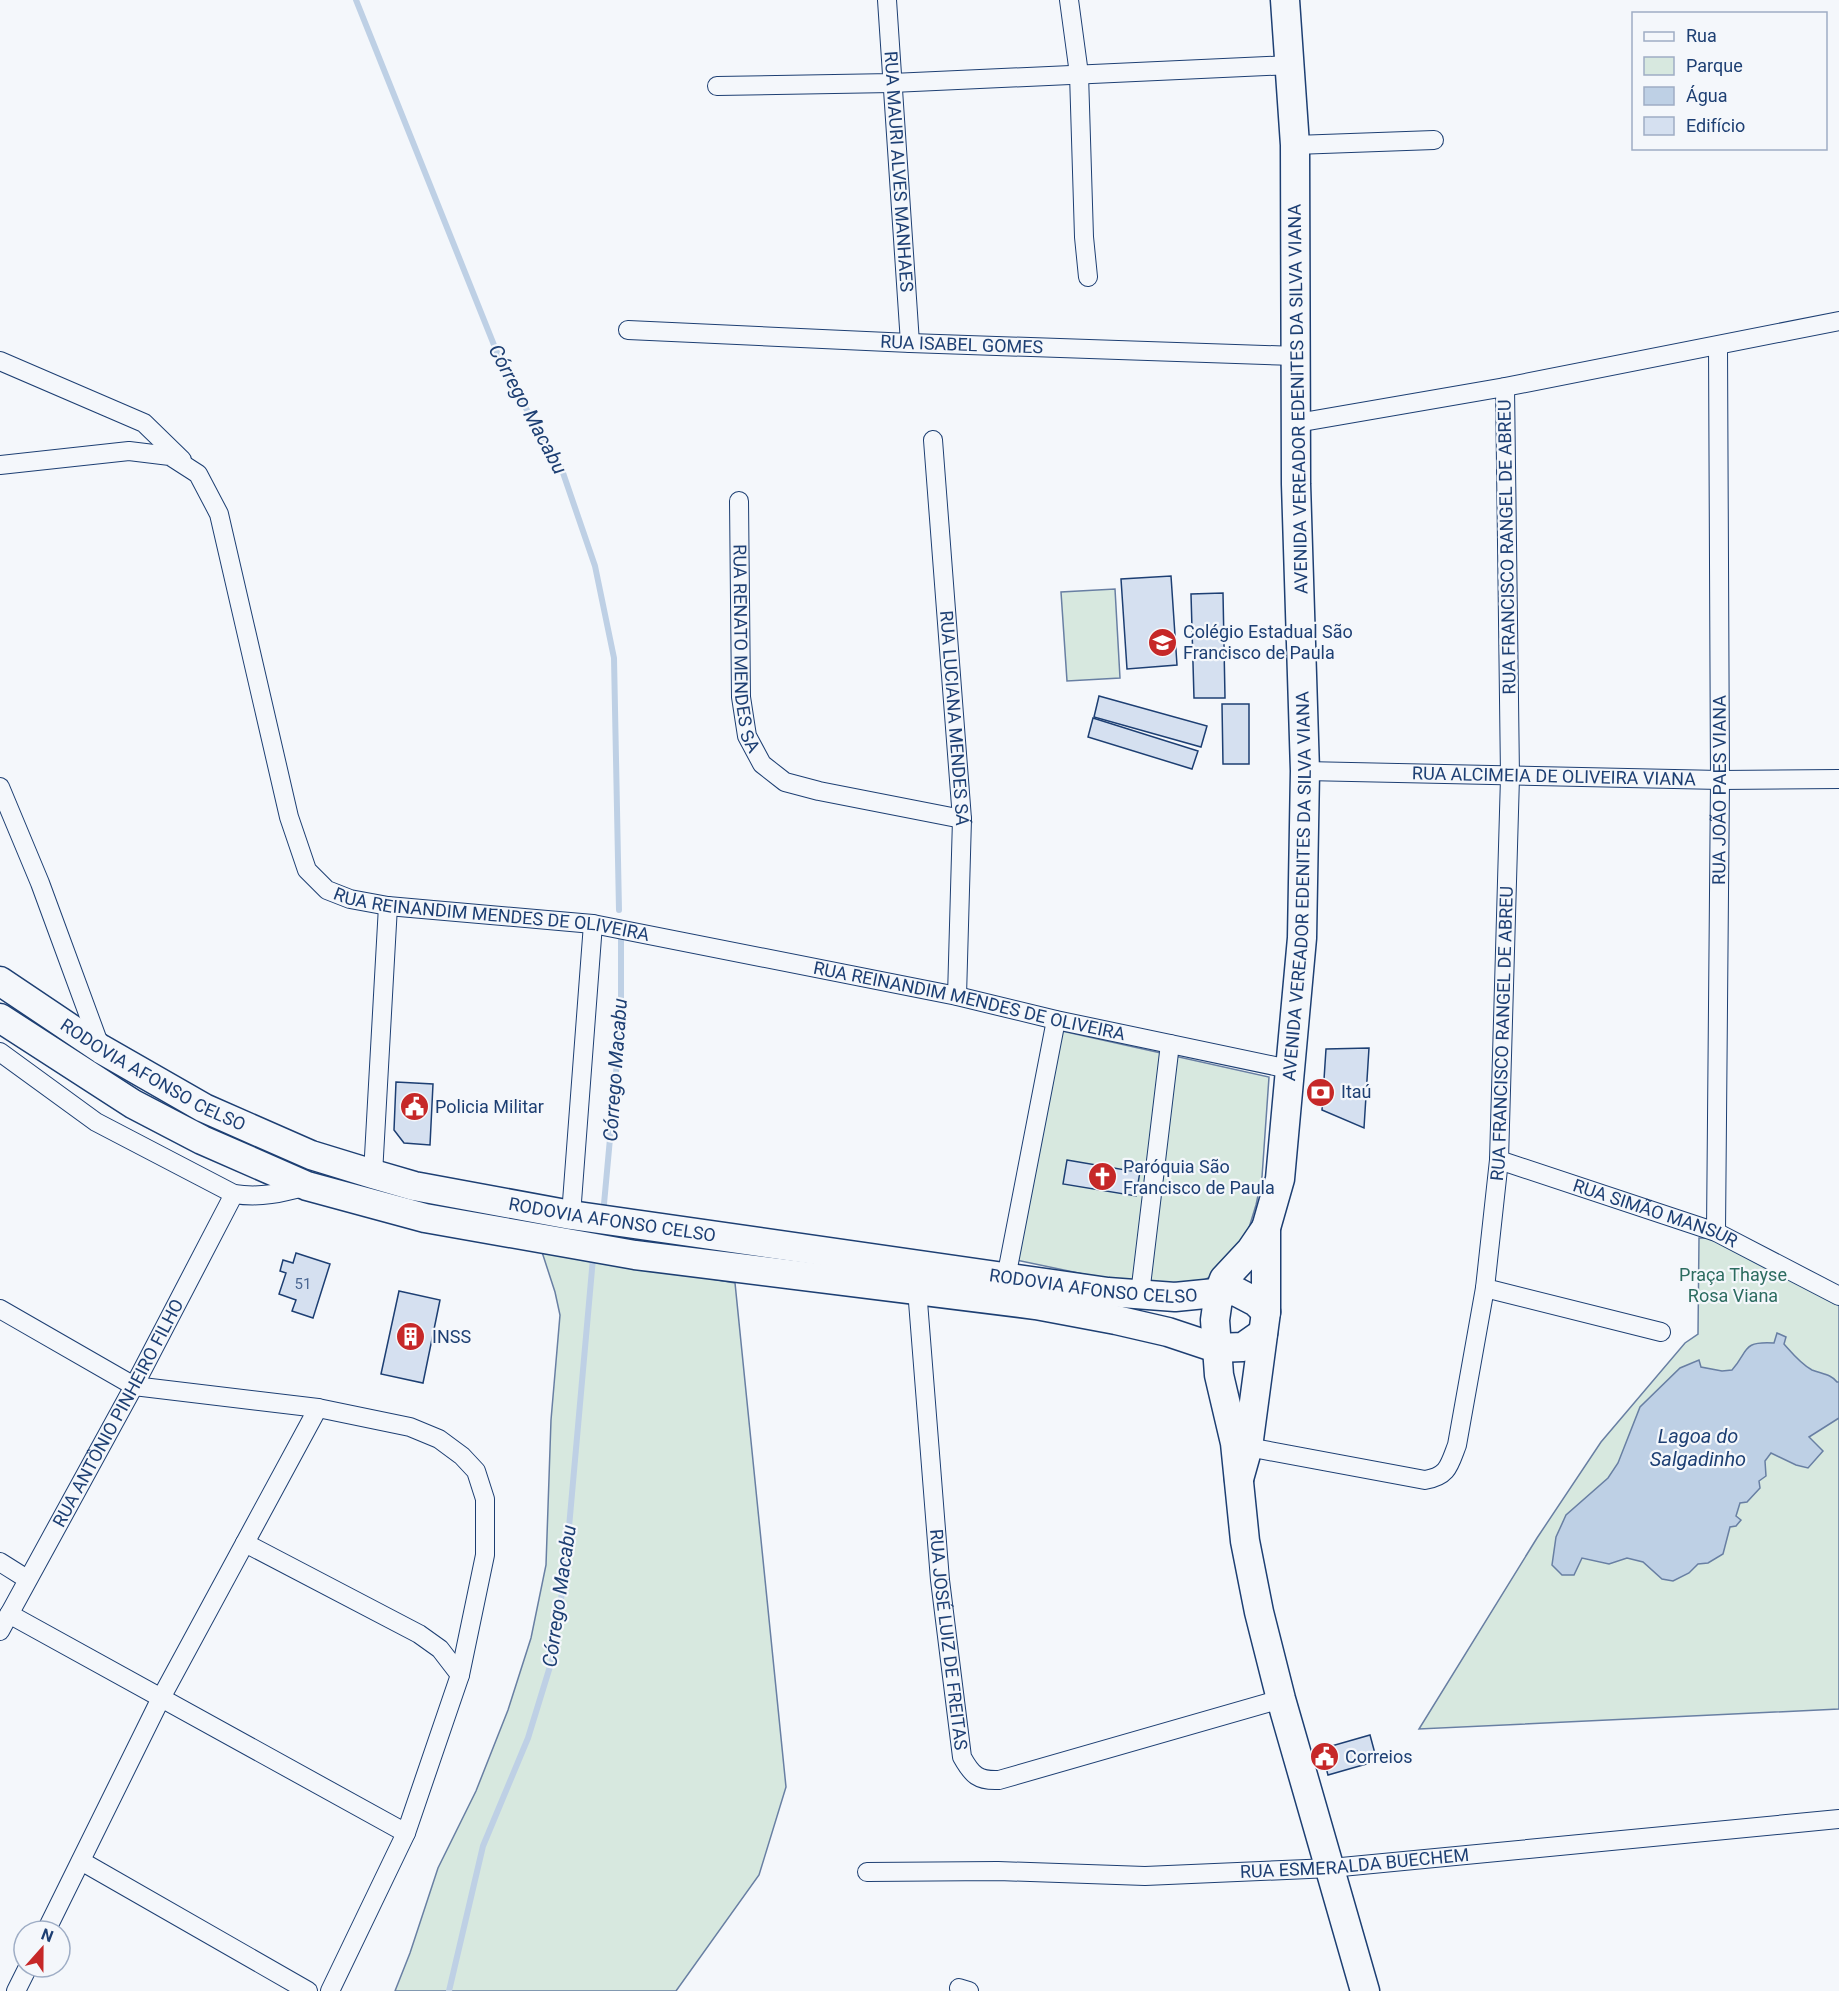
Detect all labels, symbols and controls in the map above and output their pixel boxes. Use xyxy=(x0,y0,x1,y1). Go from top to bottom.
legend xyxy=(1632,12,1827,150)
text: Rua xyxy=(1686,25,1717,46)
street label: RUA MAURI ALVES MANHAES xyxy=(880,50,918,293)
text: Parque xyxy=(1686,55,1743,76)
text: Água xyxy=(1686,85,1728,106)
text: Edifício xyxy=(1686,115,1745,136)
street label: AVENIDA VEREADOR EDENITES DA SILVA VIANA xyxy=(1284,203,1311,594)
street label: RUA ISABEL GOMES xyxy=(880,331,1044,357)
water label: Córrego Macabu xyxy=(484,340,572,478)
street label: RUA FRANCISCO RANGEL DE ABREU xyxy=(1493,399,1520,695)
street label: RUA RENATO MENDES SA xyxy=(729,544,765,756)
street label: RUA LUCIANA MENDES SÁ xyxy=(936,610,973,826)
place label: Colégio Estadual São Francisco de Paula xyxy=(1183,621,1353,663)
school or university icon: Colégio Estadual São Francisco de Paula xyxy=(1146,626,1178,658)
street label: AVENIDA VEREADOR EDENITES DA SILVA VIANA xyxy=(1278,691,1315,1082)
street label: RUA JOÃO PAES VIANA xyxy=(1708,695,1730,885)
street label: RUA ALCIMEIA DE OLIVEIRA VIANA xyxy=(1412,762,1696,789)
street label: RUA REINANDIM MENDES DE OLIVEIRA xyxy=(331,883,652,945)
street label: RUA FRANCISCO RANGEL DE ABREU xyxy=(1486,886,1517,1182)
street label: RUA REINANDIM MENDES DE OLIVEIRA xyxy=(812,957,1127,1044)
water label: Córrego Macabu xyxy=(598,997,632,1142)
street label: RODOVIA AFONSO CELSO xyxy=(57,1014,249,1135)
bank icon: Itaú xyxy=(1304,1076,1336,1108)
place label: Itaú xyxy=(1341,1081,1372,1102)
public building icon: Policia Militar xyxy=(398,1091,430,1123)
place label: Policia Militar xyxy=(435,1096,544,1117)
place label: Paróquia São Francisco de Paula xyxy=(1123,1156,1275,1198)
church icon: Paróquia São Francisco de Paula xyxy=(1086,1161,1118,1193)
street label: RUA SIMÃO MANSUR xyxy=(1570,1174,1741,1251)
street label: RODOVIA AFONSO CELSO xyxy=(507,1193,717,1246)
street label: RODOVIA AFONSO CELSO xyxy=(988,1264,1198,1307)
park label: Praça Thayse Rosa Viana xyxy=(1679,1264,1787,1306)
house number: 51 xyxy=(295,1275,311,1293)
street label: RUA ANTÔNIO PINHEIRO FILHO xyxy=(48,1295,187,1530)
building icon: INSS xyxy=(395,1321,427,1353)
place label: INSS xyxy=(432,1326,471,1347)
water label: Lagoa do Salgadinho xyxy=(1650,1424,1746,1471)
water label: Córrego Macabu xyxy=(537,1523,581,1669)
street label: RUA JOSÉ LUIZ DE FREITAS xyxy=(926,1528,972,1752)
public building icon: Correios xyxy=(1308,1741,1340,1773)
place label: Correios xyxy=(1345,1746,1413,1767)
street label: RUA ESMERALDA BUECHEM xyxy=(1239,1844,1470,1882)
north arrow xyxy=(12,1919,72,1979)
text: N xyxy=(39,1925,56,1946)

